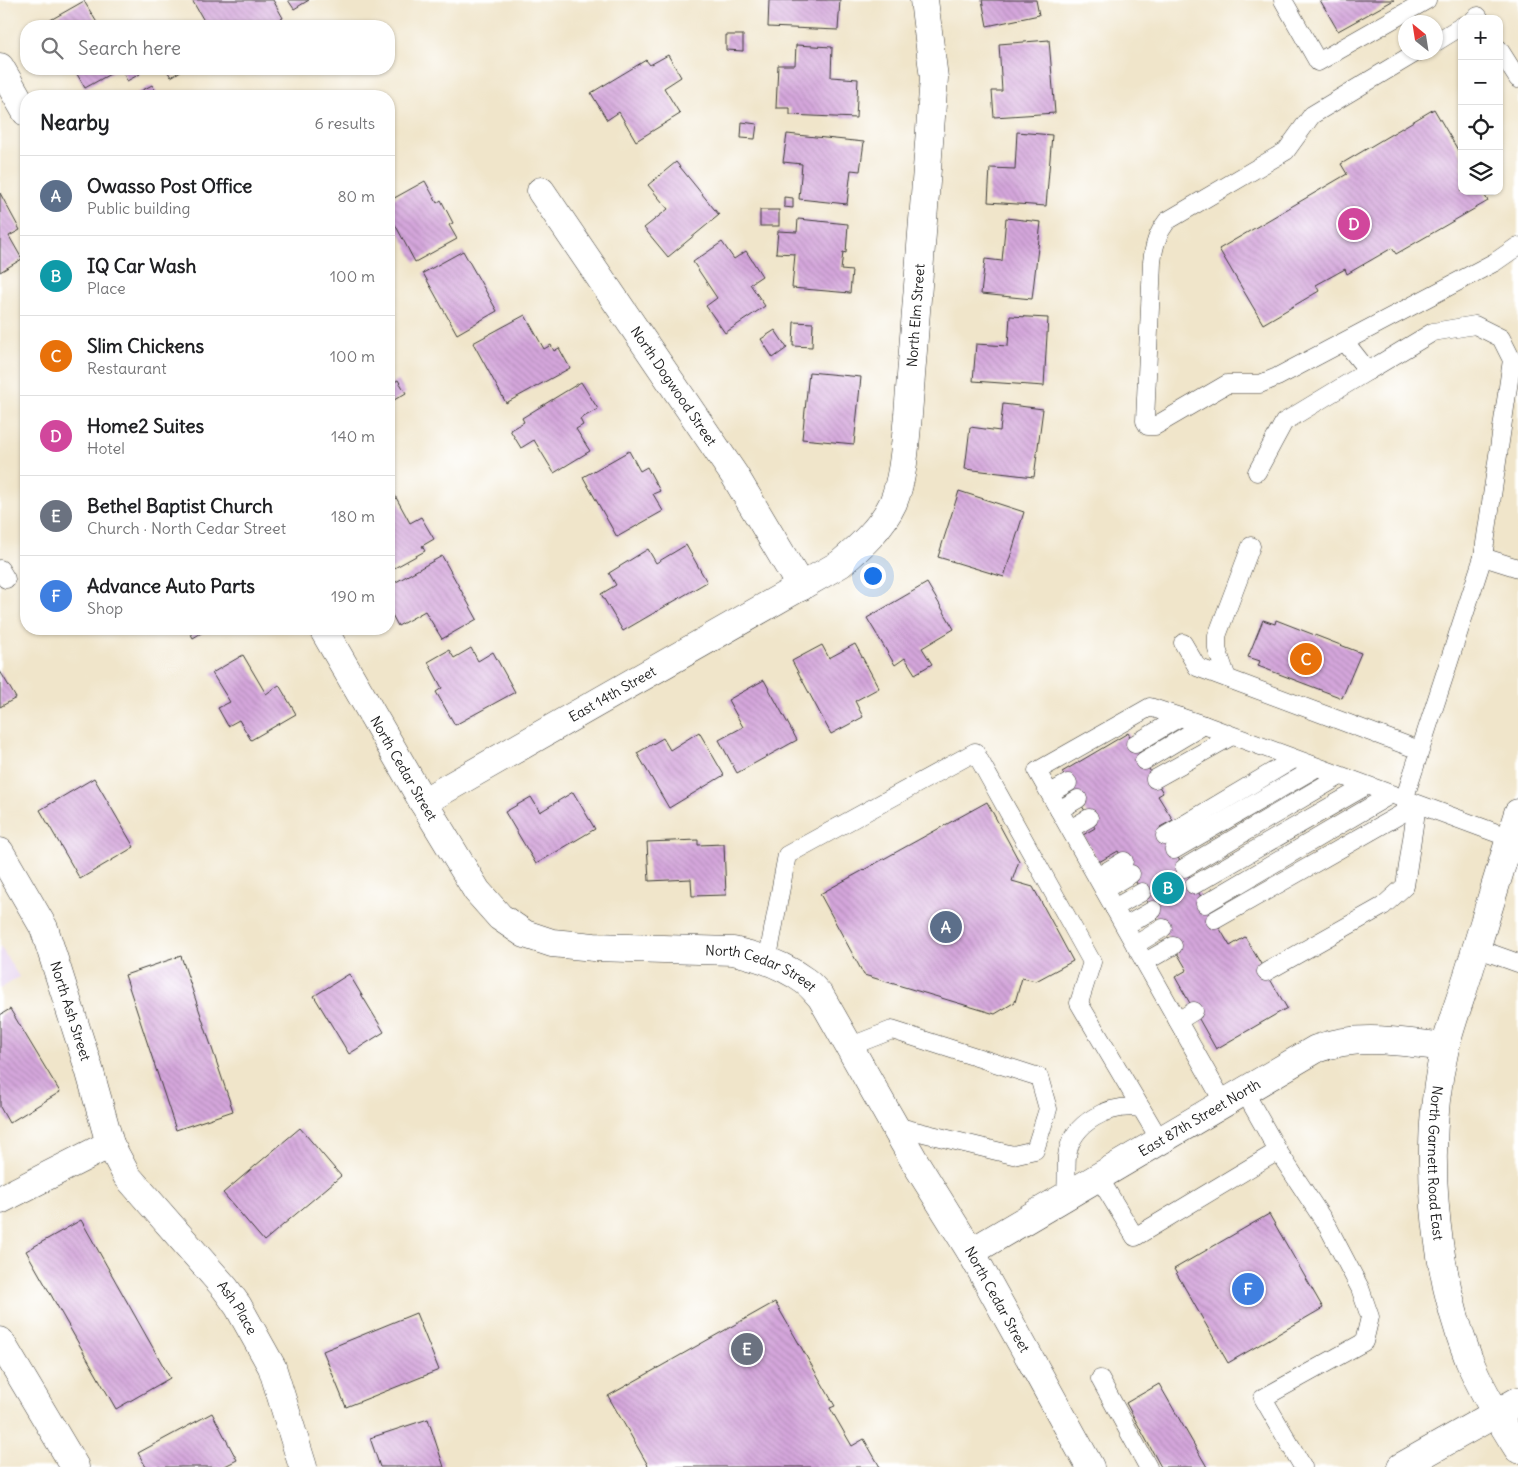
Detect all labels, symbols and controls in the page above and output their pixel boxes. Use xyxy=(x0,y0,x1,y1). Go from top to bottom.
north arrow xyxy=(1398,15,1443,60)
map controls xyxy=(1458,15,1503,195)
button: + xyxy=(1458,15,1503,60)
search box xyxy=(20,20,395,75)
icon: search xyxy=(38,34,66,62)
text: Search here xyxy=(78,36,181,60)
button: − xyxy=(1458,60,1503,105)
button: locate xyxy=(1458,105,1503,150)
text: Nearby xyxy=(40,109,110,136)
text: 6 results xyxy=(314,113,375,133)
button: layers xyxy=(1458,150,1503,195)
text: Owasso Post Office xyxy=(87,174,252,198)
text: A xyxy=(51,186,61,206)
text: 80 m xyxy=(337,186,375,206)
text: Public building xyxy=(87,198,190,218)
pin: D xyxy=(1338,205,1370,243)
text: IQ Car Wash xyxy=(87,254,196,278)
street label: North Elm Street xyxy=(903,263,929,368)
text: B xyxy=(51,266,61,286)
text: 100 m xyxy=(330,266,375,286)
text: Place xyxy=(87,278,126,298)
street label: North Dogwood Street xyxy=(627,323,721,450)
text: Slim Chickens xyxy=(87,334,204,358)
text: C xyxy=(51,346,61,366)
text: 100 m xyxy=(330,346,375,366)
text: Restaurant xyxy=(87,358,167,378)
text: Home2 Suites xyxy=(87,414,204,438)
text: D xyxy=(50,426,62,446)
text: 140 m xyxy=(331,426,375,446)
text: Hotel xyxy=(87,438,125,458)
text: Bethel Baptist Church xyxy=(87,494,273,518)
text: E xyxy=(51,506,61,526)
text: 180 m xyxy=(331,506,375,526)
text: Church · North Cedar Street xyxy=(87,518,286,538)
your location xyxy=(860,563,886,589)
text: Advance Auto Parts xyxy=(87,574,255,598)
text: F xyxy=(51,586,61,606)
text: 190 m xyxy=(331,586,375,606)
text: Shop xyxy=(87,598,123,618)
pin: C xyxy=(1290,640,1322,678)
street label: East 14th Street xyxy=(565,662,659,726)
street label: North Cedar Street xyxy=(366,713,441,824)
pin: B xyxy=(1152,869,1184,907)
pin: A xyxy=(930,908,962,946)
street label: North Cedar Street xyxy=(705,941,821,996)
street label: North Ash Street xyxy=(46,959,95,1063)
street label: East 87th Street North xyxy=(1135,1075,1264,1160)
street label: North Garnett Road East xyxy=(1424,1085,1448,1242)
street label: North Cedar Street xyxy=(961,1243,1034,1356)
pin: F xyxy=(1232,1270,1264,1308)
street label: Ash Place xyxy=(214,1277,261,1338)
pin: E xyxy=(731,1330,763,1368)

